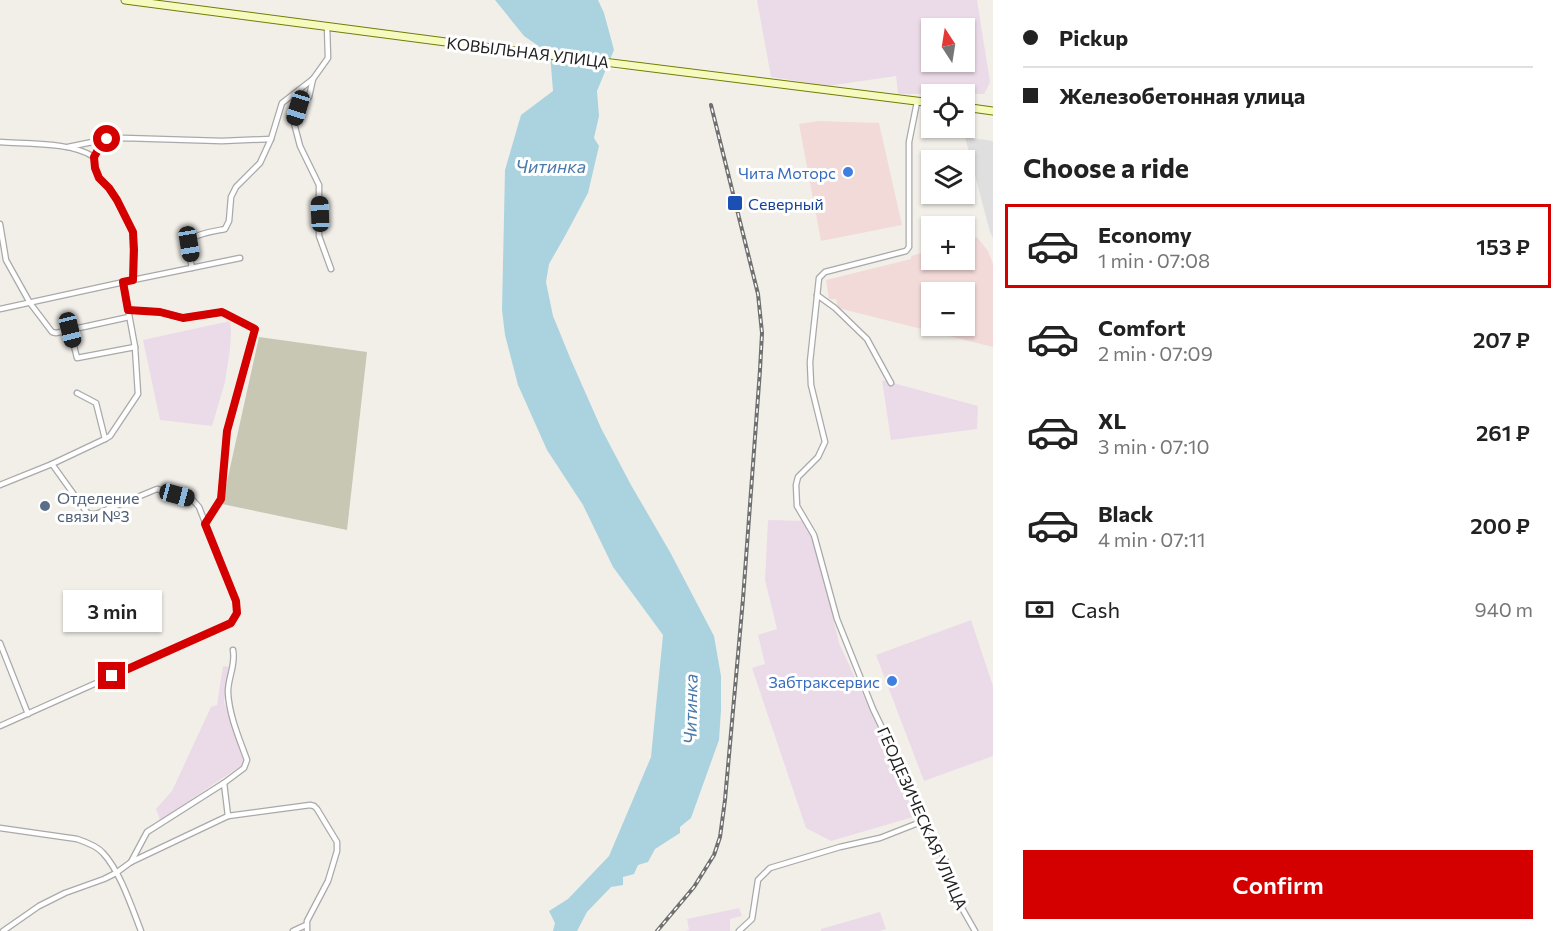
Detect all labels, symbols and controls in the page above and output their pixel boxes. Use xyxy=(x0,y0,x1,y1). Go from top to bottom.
north arrow xyxy=(921,18,975,72)
map controls xyxy=(921,18,975,336)
text: Pickup xyxy=(1059,24,1128,51)
street label: КОВЫЛЬНАЯ УЛИЦА xyxy=(446,33,610,71)
text: Железобетонная улица xyxy=(1059,82,1305,109)
button: locate xyxy=(921,84,975,138)
car xyxy=(284,88,312,128)
route start xyxy=(93,125,120,152)
button: layers xyxy=(921,150,975,204)
text: Choose a ride xyxy=(1023,151,1189,184)
water label: Читинка xyxy=(516,155,586,177)
place label: Чита Моторс xyxy=(738,163,836,182)
marker: Чита Моторс xyxy=(841,165,855,179)
marker: Северный xyxy=(726,194,744,212)
place label: Северный xyxy=(748,194,824,213)
car xyxy=(310,196,330,232)
button: + xyxy=(921,216,975,270)
icon: car xyxy=(1026,219,1080,273)
text: Economy xyxy=(1098,221,1192,248)
car xyxy=(177,225,201,263)
text: 153 ₽ xyxy=(1476,233,1530,260)
text: 1 min · 07:08 xyxy=(1098,248,1210,272)
button: − xyxy=(921,282,975,336)
car xyxy=(57,310,83,350)
icon: car xyxy=(1026,312,1080,366)
text: Comfort xyxy=(1098,314,1186,341)
text: 207 ₽ xyxy=(1473,326,1530,353)
text: 2 min · 07:09 xyxy=(1098,341,1213,365)
icon: car xyxy=(1026,405,1080,459)
text: XL xyxy=(1098,407,1126,434)
text: 261 ₽ xyxy=(1476,419,1530,446)
text: 3 min · 07:10 xyxy=(1098,434,1210,458)
car xyxy=(157,482,197,508)
place label: Отделение связи №3 xyxy=(57,488,139,525)
icon: car xyxy=(1026,498,1080,552)
marker: Отделение связи №3 xyxy=(38,499,52,513)
text: Black xyxy=(1098,500,1153,527)
text: 200 ₽ xyxy=(1470,512,1530,539)
text: 4 min · 07:11 xyxy=(1098,527,1206,551)
callout: 3 min xyxy=(63,589,162,631)
icon: cash xyxy=(1023,593,1056,626)
text: Cash xyxy=(1071,596,1120,623)
text: 940 m xyxy=(1475,597,1533,621)
text: 3 min xyxy=(88,599,137,623)
route end xyxy=(98,662,125,689)
place label: Забтраксервис xyxy=(768,672,880,691)
water label: Читинка xyxy=(678,674,702,744)
marker: Забтраксервис xyxy=(885,674,899,688)
street label: ГЕОДЕЗИЧЕСКАЯ УЛИЦА xyxy=(874,724,972,912)
button: Confirm xyxy=(1023,850,1533,919)

